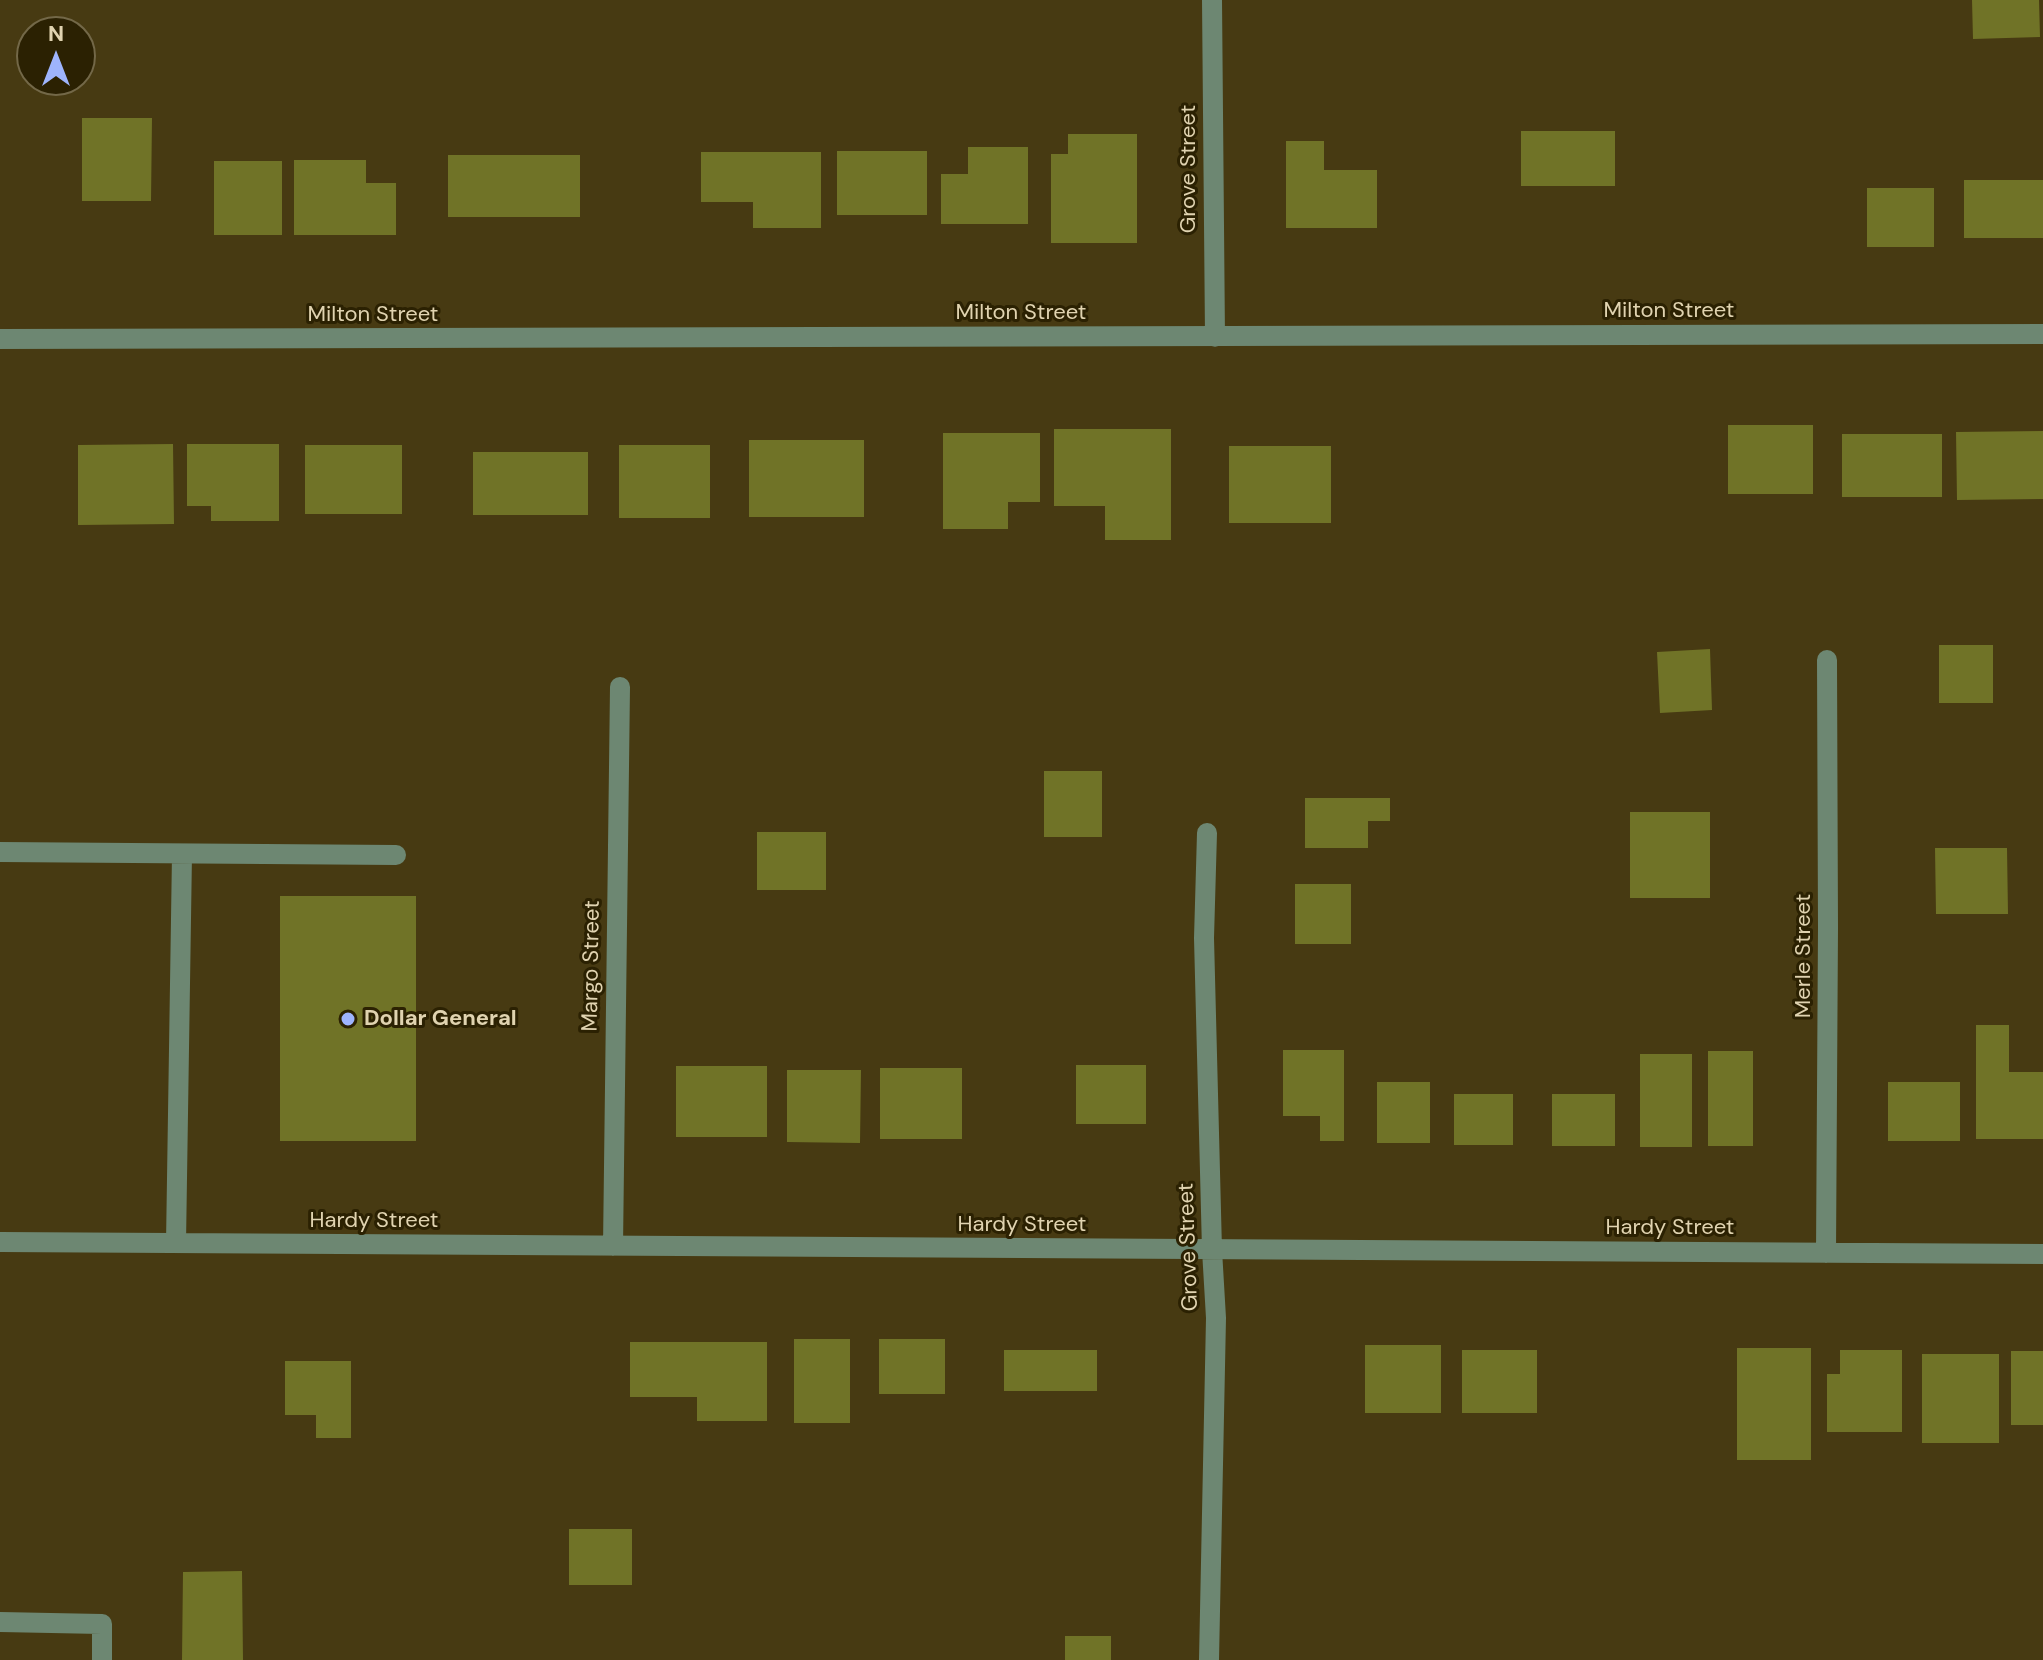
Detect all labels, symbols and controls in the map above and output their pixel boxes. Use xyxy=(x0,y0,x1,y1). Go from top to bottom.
north arrow xyxy=(16,16,96,96)
text: N xyxy=(48,19,64,48)
street label: Grove Street xyxy=(1176,105,1202,233)
street label: Milton Street xyxy=(1604,298,1734,324)
street label: Milton Street xyxy=(956,300,1086,326)
street label: Milton Street xyxy=(308,302,438,328)
street label: Merle Street xyxy=(1791,894,1817,1018)
street label: Margo Street xyxy=(578,900,606,1032)
place label: Dollar General xyxy=(364,1006,517,1032)
marker: Dollar General xyxy=(339,1010,357,1028)
street label: Grove Street xyxy=(1174,1182,1204,1312)
street label: Hardy Street xyxy=(310,1208,438,1234)
street label: Hardy Street xyxy=(958,1212,1086,1238)
street label: Hardy Street xyxy=(1606,1215,1734,1241)

